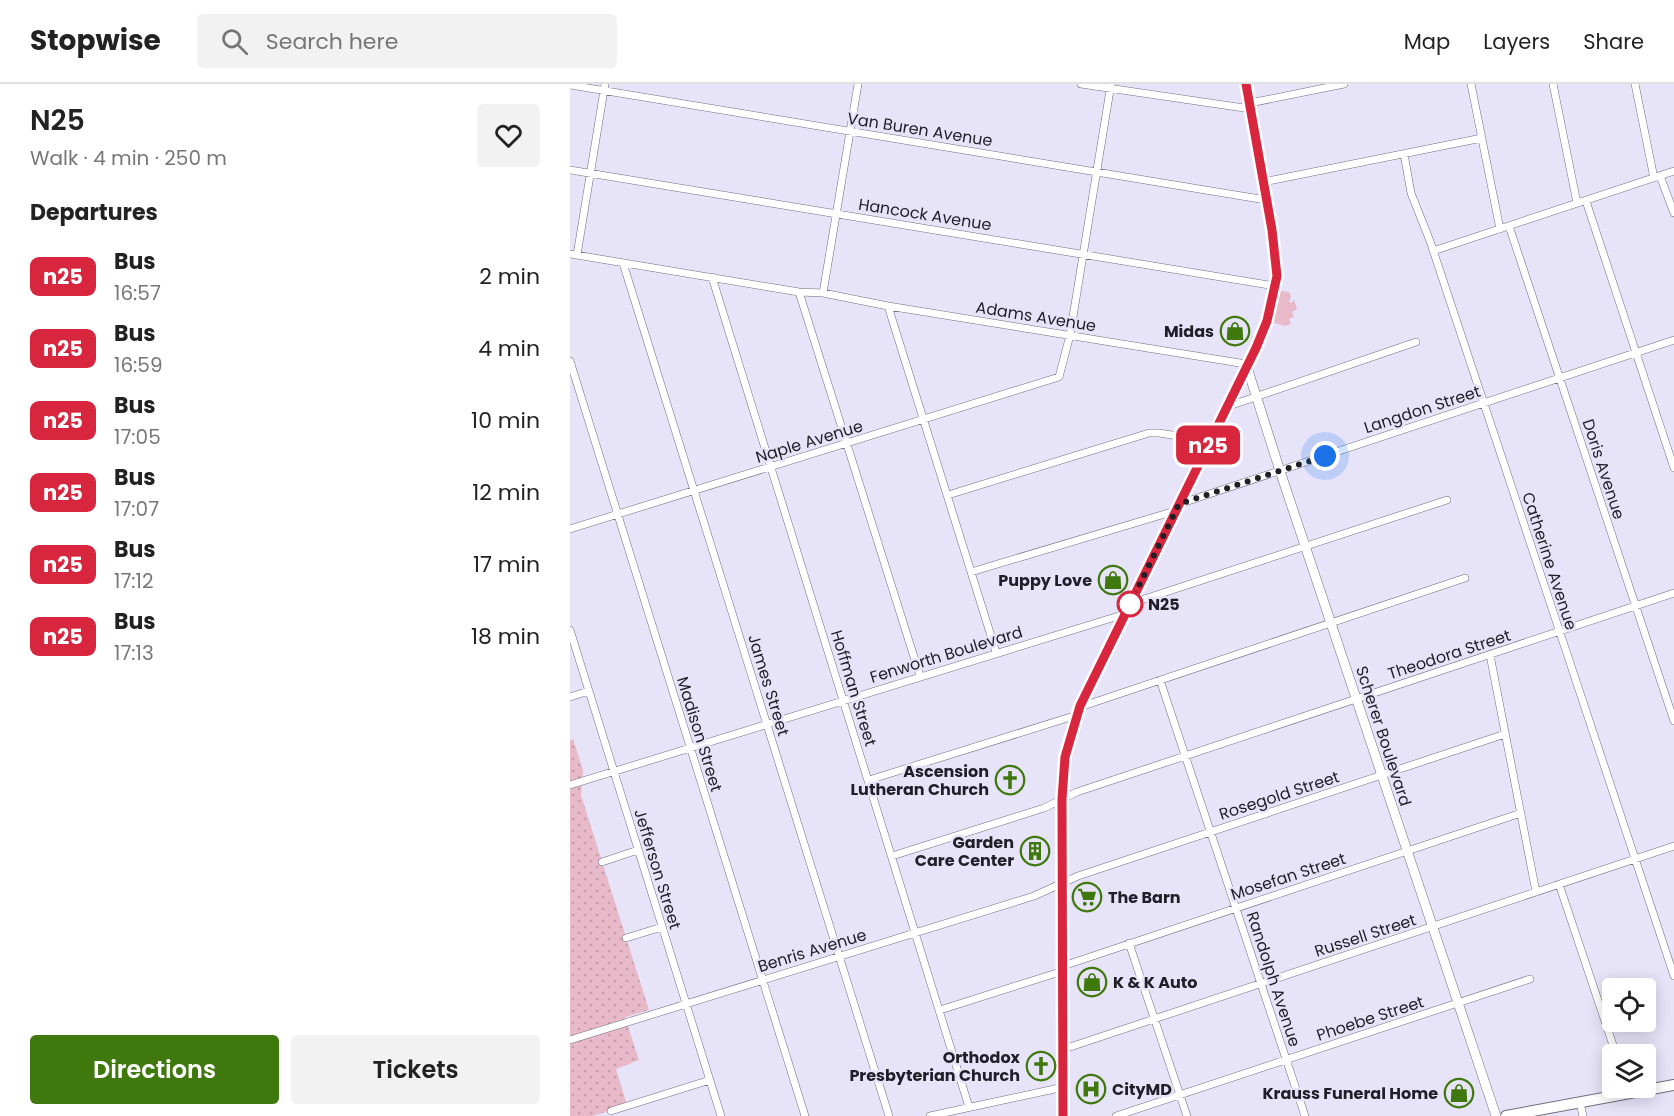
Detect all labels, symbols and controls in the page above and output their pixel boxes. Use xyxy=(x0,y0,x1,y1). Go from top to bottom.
search box xyxy=(197,14,617,68)
text: Stopwise xyxy=(30,21,161,60)
icon: search xyxy=(218,25,251,58)
text: Search here xyxy=(266,26,398,57)
text: Map xyxy=(1404,27,1450,56)
text: Layers xyxy=(1483,27,1550,56)
text: Share xyxy=(1583,27,1644,56)
text: N25 xyxy=(30,101,85,140)
button: heart xyxy=(477,104,540,167)
street label: Van Buren Avenue xyxy=(846,107,994,152)
text: Walk · 4 min · 250 m xyxy=(30,144,227,172)
street label: Hancock Avenue xyxy=(857,193,993,236)
text: Departures xyxy=(30,197,158,228)
text: Bus xyxy=(114,246,156,277)
text: 2 min xyxy=(479,261,540,292)
text: n25 xyxy=(43,262,83,291)
text: 16:57 xyxy=(114,279,161,307)
street label: Adams Avenue xyxy=(974,296,1098,337)
shop icon: Midas xyxy=(1219,315,1251,347)
text: Bus xyxy=(114,318,156,349)
place label: Midas xyxy=(1164,320,1214,343)
text: 4 min xyxy=(478,333,540,364)
text: n25 xyxy=(43,334,83,363)
text: 16:59 xyxy=(114,351,163,379)
street label: Langdon Street xyxy=(1361,380,1484,439)
text: Bus xyxy=(114,390,156,421)
text: 10 min xyxy=(471,405,540,436)
text: n25 xyxy=(43,406,83,435)
street label: Naple Avenue xyxy=(753,414,866,469)
street label: Doris Avenue xyxy=(1576,416,1631,522)
text: 17:05 xyxy=(114,423,161,451)
line badge: n25 xyxy=(1174,426,1242,464)
text: n25 xyxy=(1188,431,1228,460)
your location xyxy=(1310,441,1340,471)
text: Bus xyxy=(114,462,156,493)
text: 12 min xyxy=(472,477,540,508)
text: n25 xyxy=(43,478,83,507)
street label: Catherine Avenue xyxy=(1516,489,1583,633)
text: 17:07 xyxy=(114,495,159,523)
text: Bus xyxy=(114,534,156,565)
text: 17 min xyxy=(473,549,540,580)
text: n25 xyxy=(43,550,83,579)
shop icon: Puppy Love xyxy=(1097,564,1129,596)
text: 17:12 xyxy=(114,567,153,595)
place label: Puppy Love xyxy=(998,569,1092,592)
marker: N25 xyxy=(1117,591,1143,617)
place label: N25 xyxy=(1148,593,1180,616)
text: Bus xyxy=(114,606,156,637)
street label: Fenworth Boulevard xyxy=(867,620,1025,689)
text: 18 min xyxy=(471,621,540,652)
text: n25 xyxy=(43,622,83,651)
street label: Theodora Street xyxy=(1385,624,1514,685)
street label: Hoffman Street xyxy=(825,627,882,749)
street label: James Street xyxy=(742,631,795,739)
text: 17:13 xyxy=(114,639,154,667)
street label: Scherer Boulevard xyxy=(1350,663,1417,809)
street label: Madison Street xyxy=(671,674,728,795)
place label: Ascension Lutheran Church xyxy=(850,760,989,801)
church icon: Ascension Lutheran Church xyxy=(994,764,1026,796)
street label: Rosegold Street xyxy=(1216,765,1342,826)
street label: Jefferson Street xyxy=(628,806,687,932)
place label: Garden Care Center xyxy=(915,831,1014,872)
building icon: Garden Care Center xyxy=(1019,835,1051,867)
street label: Mosefan Street xyxy=(1228,847,1349,906)
supermarket icon: The Barn xyxy=(1071,881,1103,913)
place label: The Barn xyxy=(1108,886,1181,909)
street label: Randolph Avenue xyxy=(1241,908,1306,1050)
street label: Russell Street xyxy=(1311,908,1419,963)
street label: Benris Avenue xyxy=(755,923,869,978)
shop icon: K & K Auto xyxy=(1076,966,1108,998)
place label: K & K Auto xyxy=(1113,971,1198,994)
map controls xyxy=(1602,978,1656,1098)
button: locate xyxy=(1602,978,1656,1032)
street label: Phoebe Street xyxy=(1314,990,1427,1047)
button: Directions xyxy=(30,1035,279,1104)
button: Tickets xyxy=(291,1035,540,1104)
button: layers xyxy=(1602,1044,1656,1098)
place label: Orthodox Presbyterian Church xyxy=(849,1046,1021,1087)
church icon: Orthodox Presbyterian Church xyxy=(1025,1050,1057,1082)
hospital icon: CityMD xyxy=(1075,1073,1107,1105)
shop icon: Krauss Funeral Home xyxy=(1443,1077,1475,1109)
place label: CityMD xyxy=(1112,1078,1172,1101)
place label: Krauss Funeral Home xyxy=(1262,1082,1438,1105)

